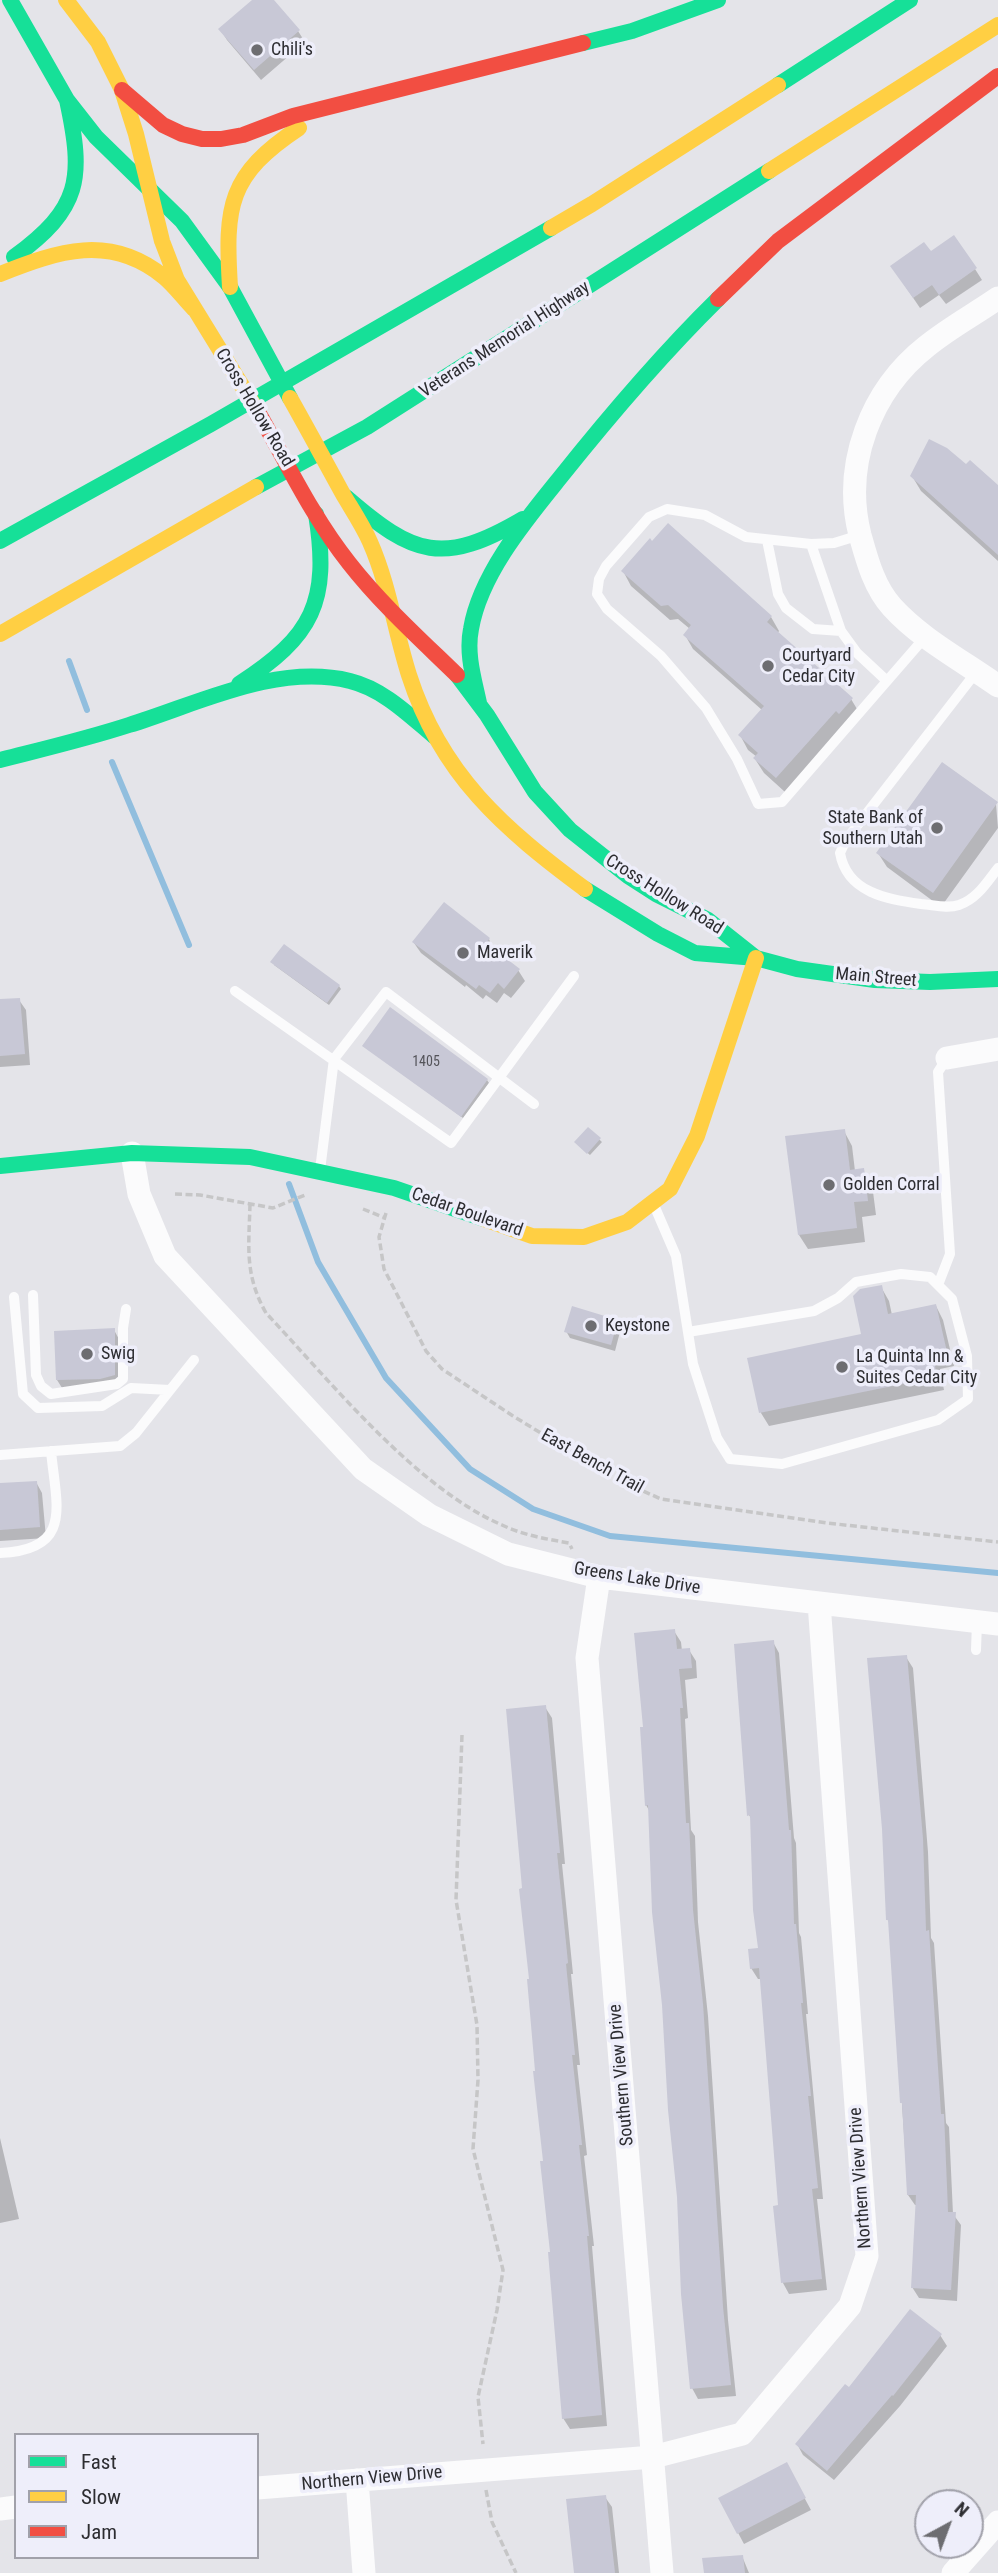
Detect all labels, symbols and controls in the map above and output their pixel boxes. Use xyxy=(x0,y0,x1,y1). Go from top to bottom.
place label: Chili's xyxy=(271,39,313,61)
marker: Chili's xyxy=(249,42,265,58)
street label: Veterans Memorial Highway xyxy=(416,277,594,403)
street label: Cross Hollow Road xyxy=(210,345,298,471)
place label: Courtyard Cedar City xyxy=(782,645,855,688)
marker: Courtyard Cedar City xyxy=(760,658,776,674)
place label: State Bank of Southern Utah xyxy=(822,807,923,850)
marker: State Bank of Southern Utah xyxy=(929,820,945,836)
street label: Cross Hollow Road xyxy=(601,850,727,940)
place label: Maverik xyxy=(477,942,533,964)
marker: Maverik xyxy=(455,945,471,961)
street label: Main Street xyxy=(835,964,917,992)
house number: 1405 xyxy=(412,1054,440,1070)
place label: Golden Corral xyxy=(843,1174,940,1196)
marker: Golden Corral xyxy=(821,1177,837,1193)
street label: Cedar Boulevard xyxy=(409,1184,525,1242)
place label: Keystone xyxy=(605,1315,670,1337)
marker: Keystone xyxy=(583,1318,599,1334)
place label: Swig xyxy=(101,1343,135,1365)
marker: Swig xyxy=(79,1346,95,1362)
place label: La Quinta Inn & Suites Cedar City xyxy=(856,1346,977,1388)
marker: La Quinta Inn & Suites Cedar City xyxy=(834,1359,850,1375)
street label: East Bench Trail xyxy=(537,1425,647,1499)
street label: Greens Lake Drive xyxy=(572,1558,702,1600)
street label: Southern View Drive xyxy=(605,2003,639,2147)
street label: Northern View Drive xyxy=(845,2107,877,2249)
legend xyxy=(14,2433,259,2559)
text: Fast xyxy=(81,2450,117,2474)
street label: Northern View Drive xyxy=(301,2462,443,2496)
text: Slow xyxy=(81,2485,121,2509)
north arrow xyxy=(914,2489,984,2559)
text: N xyxy=(950,2497,974,2522)
text: Jam xyxy=(81,2520,117,2544)

